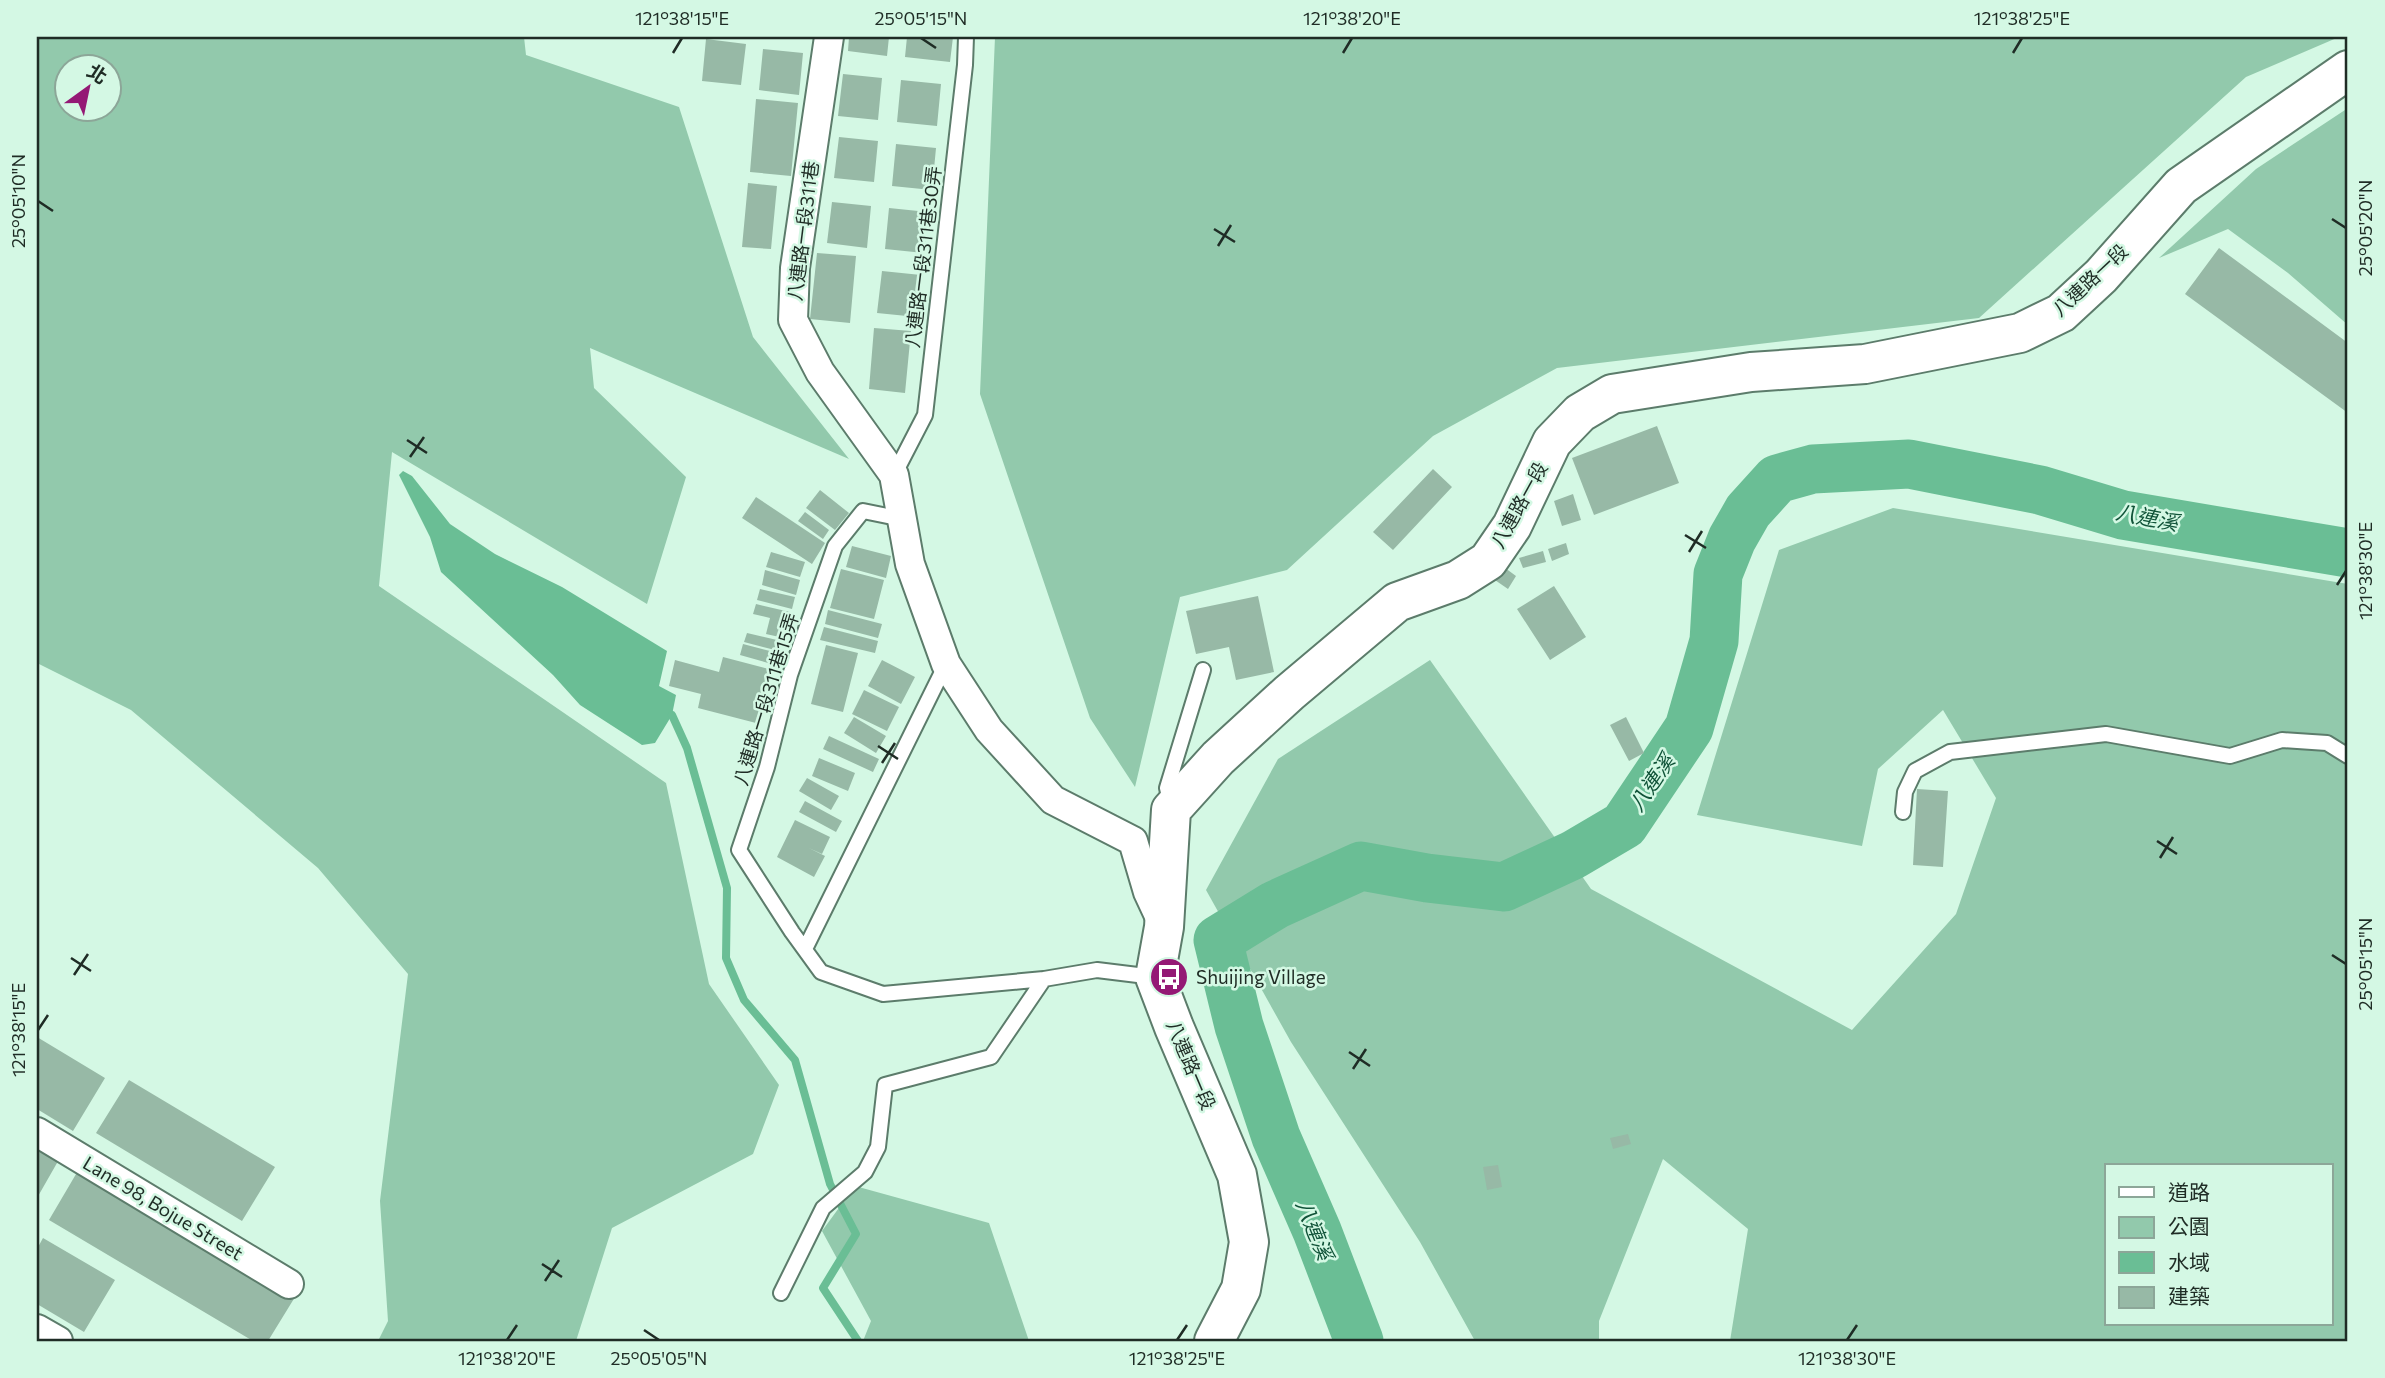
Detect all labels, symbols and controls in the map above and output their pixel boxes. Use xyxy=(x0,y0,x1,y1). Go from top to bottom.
text: 121°38'15"E xyxy=(635,7,729,29)
text: 25°05'15"N xyxy=(875,7,967,29)
text: 121°38'20"E xyxy=(1303,7,1401,29)
text: 121°38'25"E xyxy=(1974,7,2070,29)
north arrow xyxy=(52,52,122,122)
text: 北 xyxy=(83,59,112,88)
text: 25°05'10"N xyxy=(7,154,29,248)
street label: 八連路一段311巷 xyxy=(782,160,823,302)
street label: 八連路一段311巷30弄 xyxy=(900,165,945,349)
text: 25°05'20"N xyxy=(2354,180,2376,276)
street label: 八連路一段 xyxy=(2047,239,2132,320)
street label: 八連路一段 xyxy=(1485,458,1552,552)
water label: 八連溪 xyxy=(2114,498,2184,535)
text: 121°38'30"E xyxy=(2354,522,2376,620)
street label: 八連路一段311巷15弄 xyxy=(728,610,803,788)
water label: 八連溪 xyxy=(1623,747,1680,815)
text: 25°05'15"N xyxy=(2354,918,2376,1010)
bus stop icon: Shuijing Village xyxy=(1148,956,1190,998)
place label: Shuijing Village xyxy=(1196,965,1326,988)
text: 121°38'15"E xyxy=(7,983,29,1077)
street label: 八連路一段 xyxy=(1162,1017,1221,1113)
street label: Lane 98, Bojue Street xyxy=(79,1151,248,1265)
legend xyxy=(2105,1164,2332,1326)
text: 道路 xyxy=(2168,1179,2210,1204)
water label: 八連溪 xyxy=(1292,1196,1340,1266)
text: 公園 xyxy=(2168,1213,2210,1238)
text: 水域 xyxy=(2168,1249,2210,1274)
text: 建築 xyxy=(2168,1283,2210,1308)
text: 121°38'20"E xyxy=(458,1347,556,1369)
text: 25°05'05"N xyxy=(611,1347,707,1369)
text: 121°38'25"E xyxy=(1129,1347,1225,1369)
text: 121°38'30"E xyxy=(1798,1347,1896,1369)

